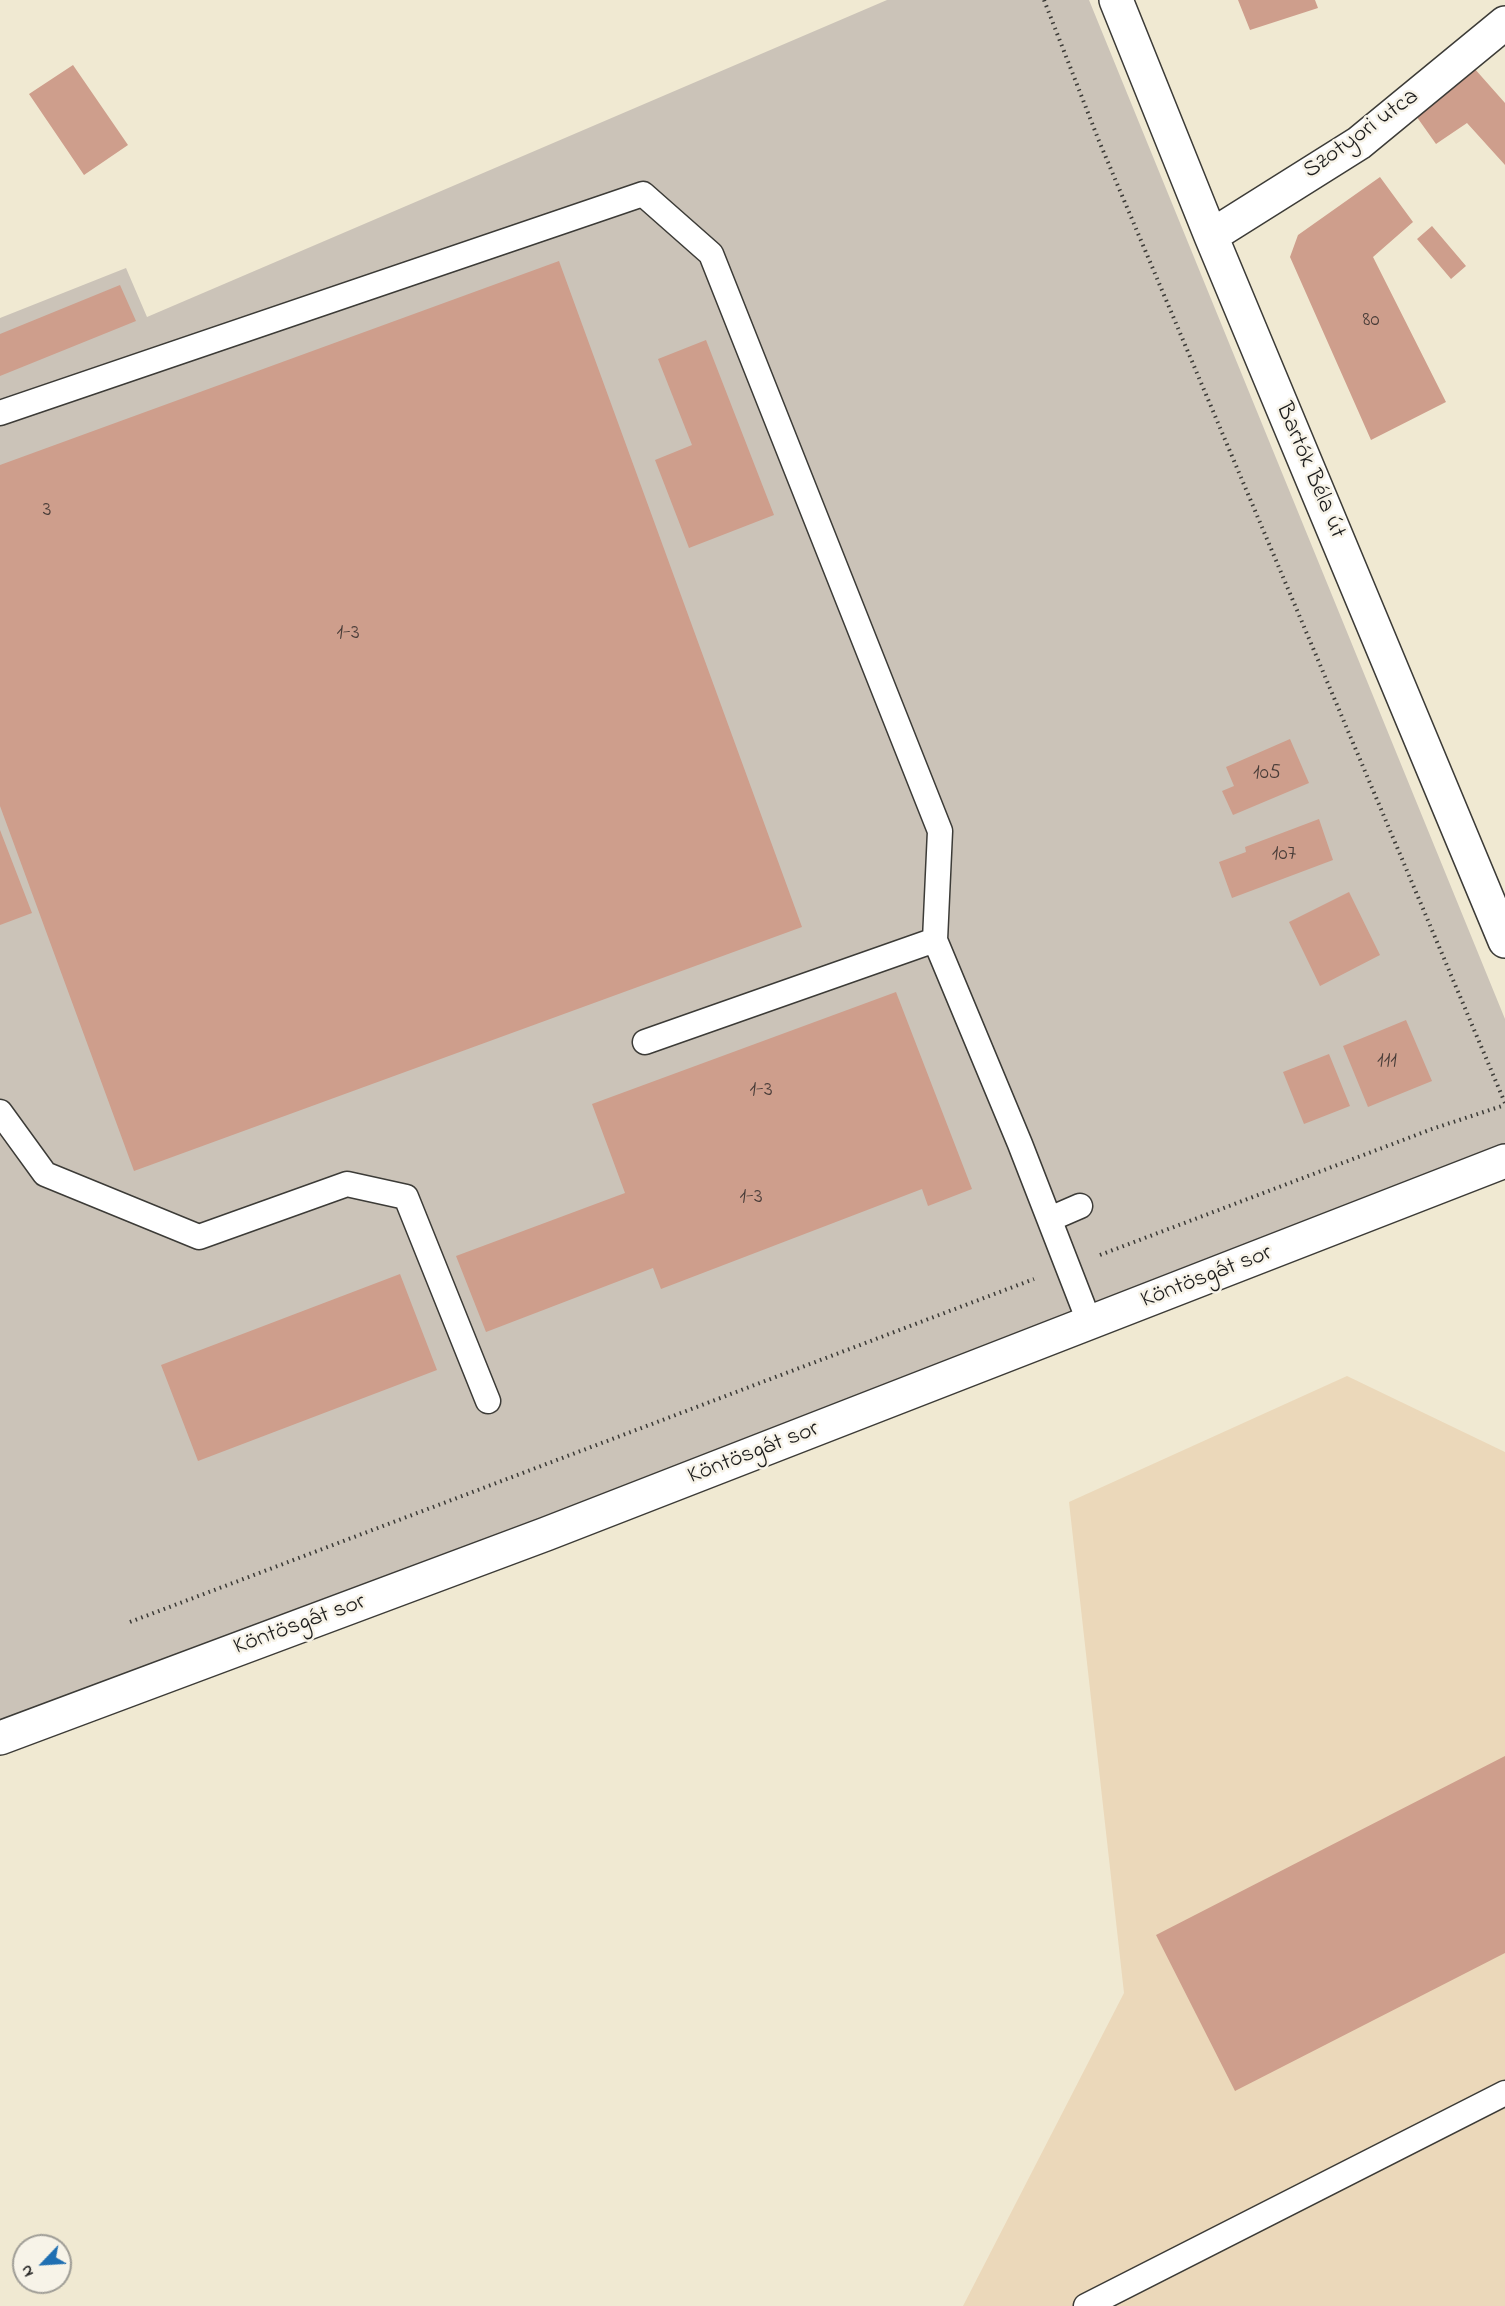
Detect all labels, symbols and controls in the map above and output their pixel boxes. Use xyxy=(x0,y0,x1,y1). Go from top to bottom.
street label: Szotyori utca xyxy=(1299,83,1425,187)
house number: 80 xyxy=(1363,309,1379,335)
street label: Bartók Béla út xyxy=(1268,399,1350,543)
house number: 3 xyxy=(43,499,51,525)
house number: 1-3 xyxy=(336,622,360,648)
house number: 105 xyxy=(1253,762,1281,788)
house number: 107 xyxy=(1272,843,1296,869)
house number: 111 xyxy=(1377,1050,1397,1076)
house number: 1-3 xyxy=(749,1079,773,1105)
house number: 1-3 xyxy=(739,1186,763,1212)
street label: Köntösgát sor xyxy=(1137,1240,1277,1316)
street label: Köntösgát sor xyxy=(684,1416,824,1492)
street label: Köntösgát sor xyxy=(230,1589,370,1663)
north arrow xyxy=(12,2234,72,2294)
text: N xyxy=(14,2261,41,2281)

